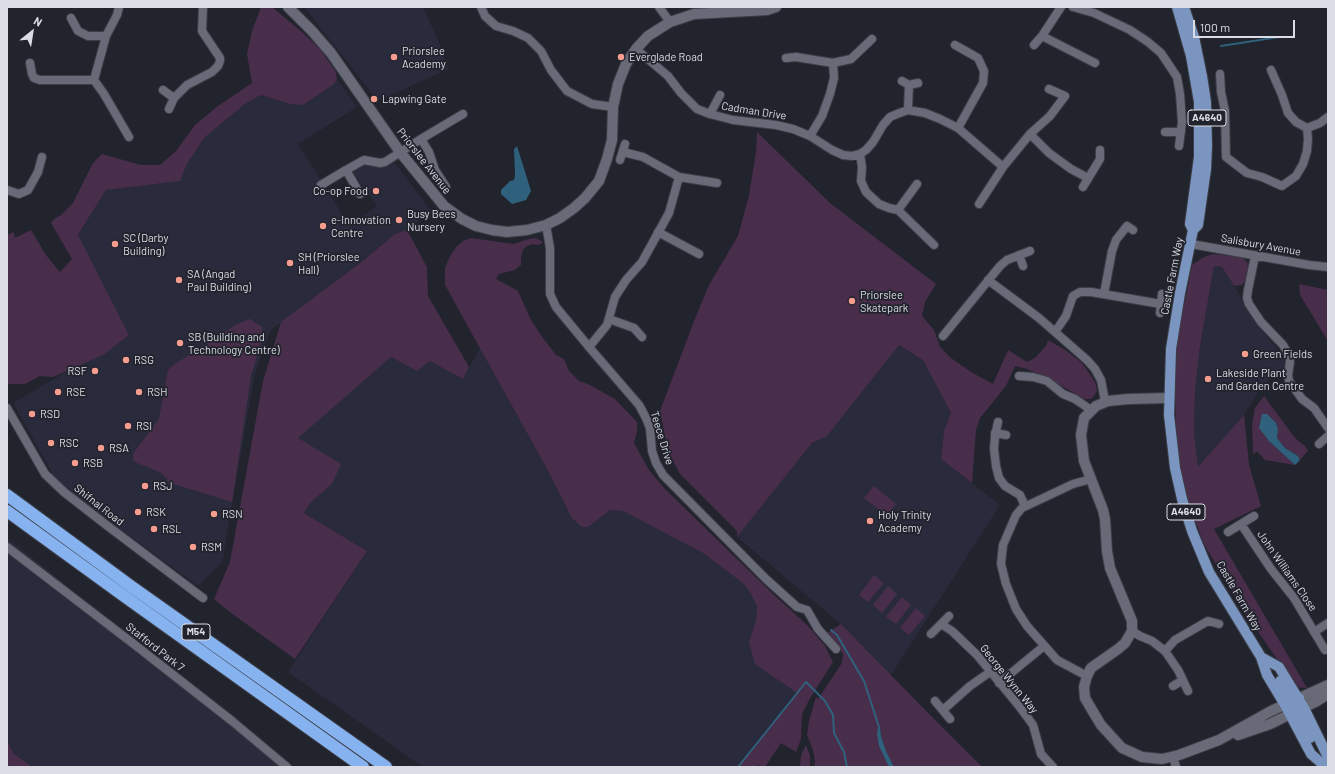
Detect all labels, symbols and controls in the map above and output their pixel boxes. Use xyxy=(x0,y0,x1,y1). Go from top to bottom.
north arrow xyxy=(12,12,52,52)
scale bar xyxy=(1195,12,1297,38)
text: N xyxy=(32,14,45,29)
text: 100 m xyxy=(1200,20,1230,34)
place label: Priorslee Academy xyxy=(402,44,446,70)
place label: Everglade Road xyxy=(629,50,703,64)
marker: Priorslee Academy xyxy=(389,52,399,62)
marker: Everglade Road xyxy=(616,52,626,62)
place label: Lapwing Gate xyxy=(382,92,447,106)
marker: Lapwing Gate xyxy=(369,94,379,104)
street label: Cadman Drive xyxy=(721,99,787,123)
road number: A4640 xyxy=(1188,110,1226,126)
street label: Priorslee Avenue xyxy=(394,125,454,197)
place label: Co-op Food xyxy=(313,184,368,198)
marker: Co-op Food xyxy=(371,186,381,196)
place label: Busy Bees Nursery xyxy=(407,207,456,233)
place label: e-Innovation Centre xyxy=(331,213,391,239)
marker: Busy Bees Nursery xyxy=(394,215,404,225)
marker: e-Innovation Centre xyxy=(318,221,328,231)
place label: SC (Darby Building) xyxy=(123,231,169,257)
street label: Salisbury Avenue xyxy=(1220,231,1302,259)
street label: Castle Farm Way xyxy=(1158,236,1186,316)
marker: SC (Darby Building) xyxy=(110,239,120,249)
place label: SH (Priorslee Hall) xyxy=(298,250,360,276)
marker: SH (Priorslee Hall) xyxy=(285,258,295,268)
place label: SA (Angad Paul Building) xyxy=(187,267,251,293)
marker: SA (Angad Paul Building) xyxy=(174,275,184,285)
place label: Priorslee Skatepark xyxy=(860,288,908,314)
marker: Priorslee Skatepark xyxy=(847,296,857,306)
place label: SB (Building and Technology Centre) xyxy=(188,330,280,356)
marker: SB (Building and Technology Centre) xyxy=(175,338,185,348)
place label: Green Fields xyxy=(1253,347,1312,361)
marker: Green Fields xyxy=(1240,349,1250,359)
place label: RSG xyxy=(134,353,154,367)
marker: RSG xyxy=(121,355,131,365)
place label: RSF xyxy=(68,364,87,378)
marker: RSF xyxy=(90,366,100,376)
place label: Lakeside Plant and Garden Centre xyxy=(1216,366,1304,392)
marker: Lakeside Plant and Garden Centre xyxy=(1203,374,1213,384)
place label: RSE xyxy=(66,385,86,399)
place label: RSH xyxy=(147,385,167,399)
marker: RSE xyxy=(53,387,63,397)
marker: RSH xyxy=(134,387,144,397)
place label: RSD xyxy=(40,407,60,421)
marker: RSD xyxy=(27,409,37,419)
street label: Teece Drive xyxy=(648,410,676,466)
place label: RSI xyxy=(136,419,152,433)
marker: RSI xyxy=(123,421,133,431)
place label: RSC xyxy=(59,436,79,450)
marker: RSC xyxy=(46,438,56,448)
place label: RSA xyxy=(109,441,129,455)
marker: RSA xyxy=(96,443,106,453)
place label: RSB xyxy=(83,456,103,470)
marker: RSB xyxy=(70,458,80,468)
place label: RSJ xyxy=(153,479,173,493)
street label: Shifnal Road xyxy=(71,481,127,529)
marker: RSJ xyxy=(140,481,150,491)
road number: A4640 xyxy=(1167,504,1205,520)
place label: RSK xyxy=(146,505,166,519)
marker: RSK xyxy=(133,507,143,517)
place label: RSN xyxy=(222,507,243,521)
place label: Holy Trinity Academy xyxy=(878,508,931,534)
marker: RSN xyxy=(209,509,219,519)
marker: Holy Trinity Academy xyxy=(865,516,875,526)
place label: RSL xyxy=(162,522,181,536)
marker: RSL xyxy=(149,524,159,534)
street label: John Williams Close xyxy=(1254,528,1320,614)
place label: RSM xyxy=(201,540,222,554)
marker: RSM xyxy=(188,542,198,552)
street label: Castle Farm Way xyxy=(1214,559,1264,633)
street label: Stafford Park 7 xyxy=(123,620,187,674)
road number: M54 xyxy=(182,624,210,640)
street label: George Wynn Way xyxy=(977,642,1041,716)

